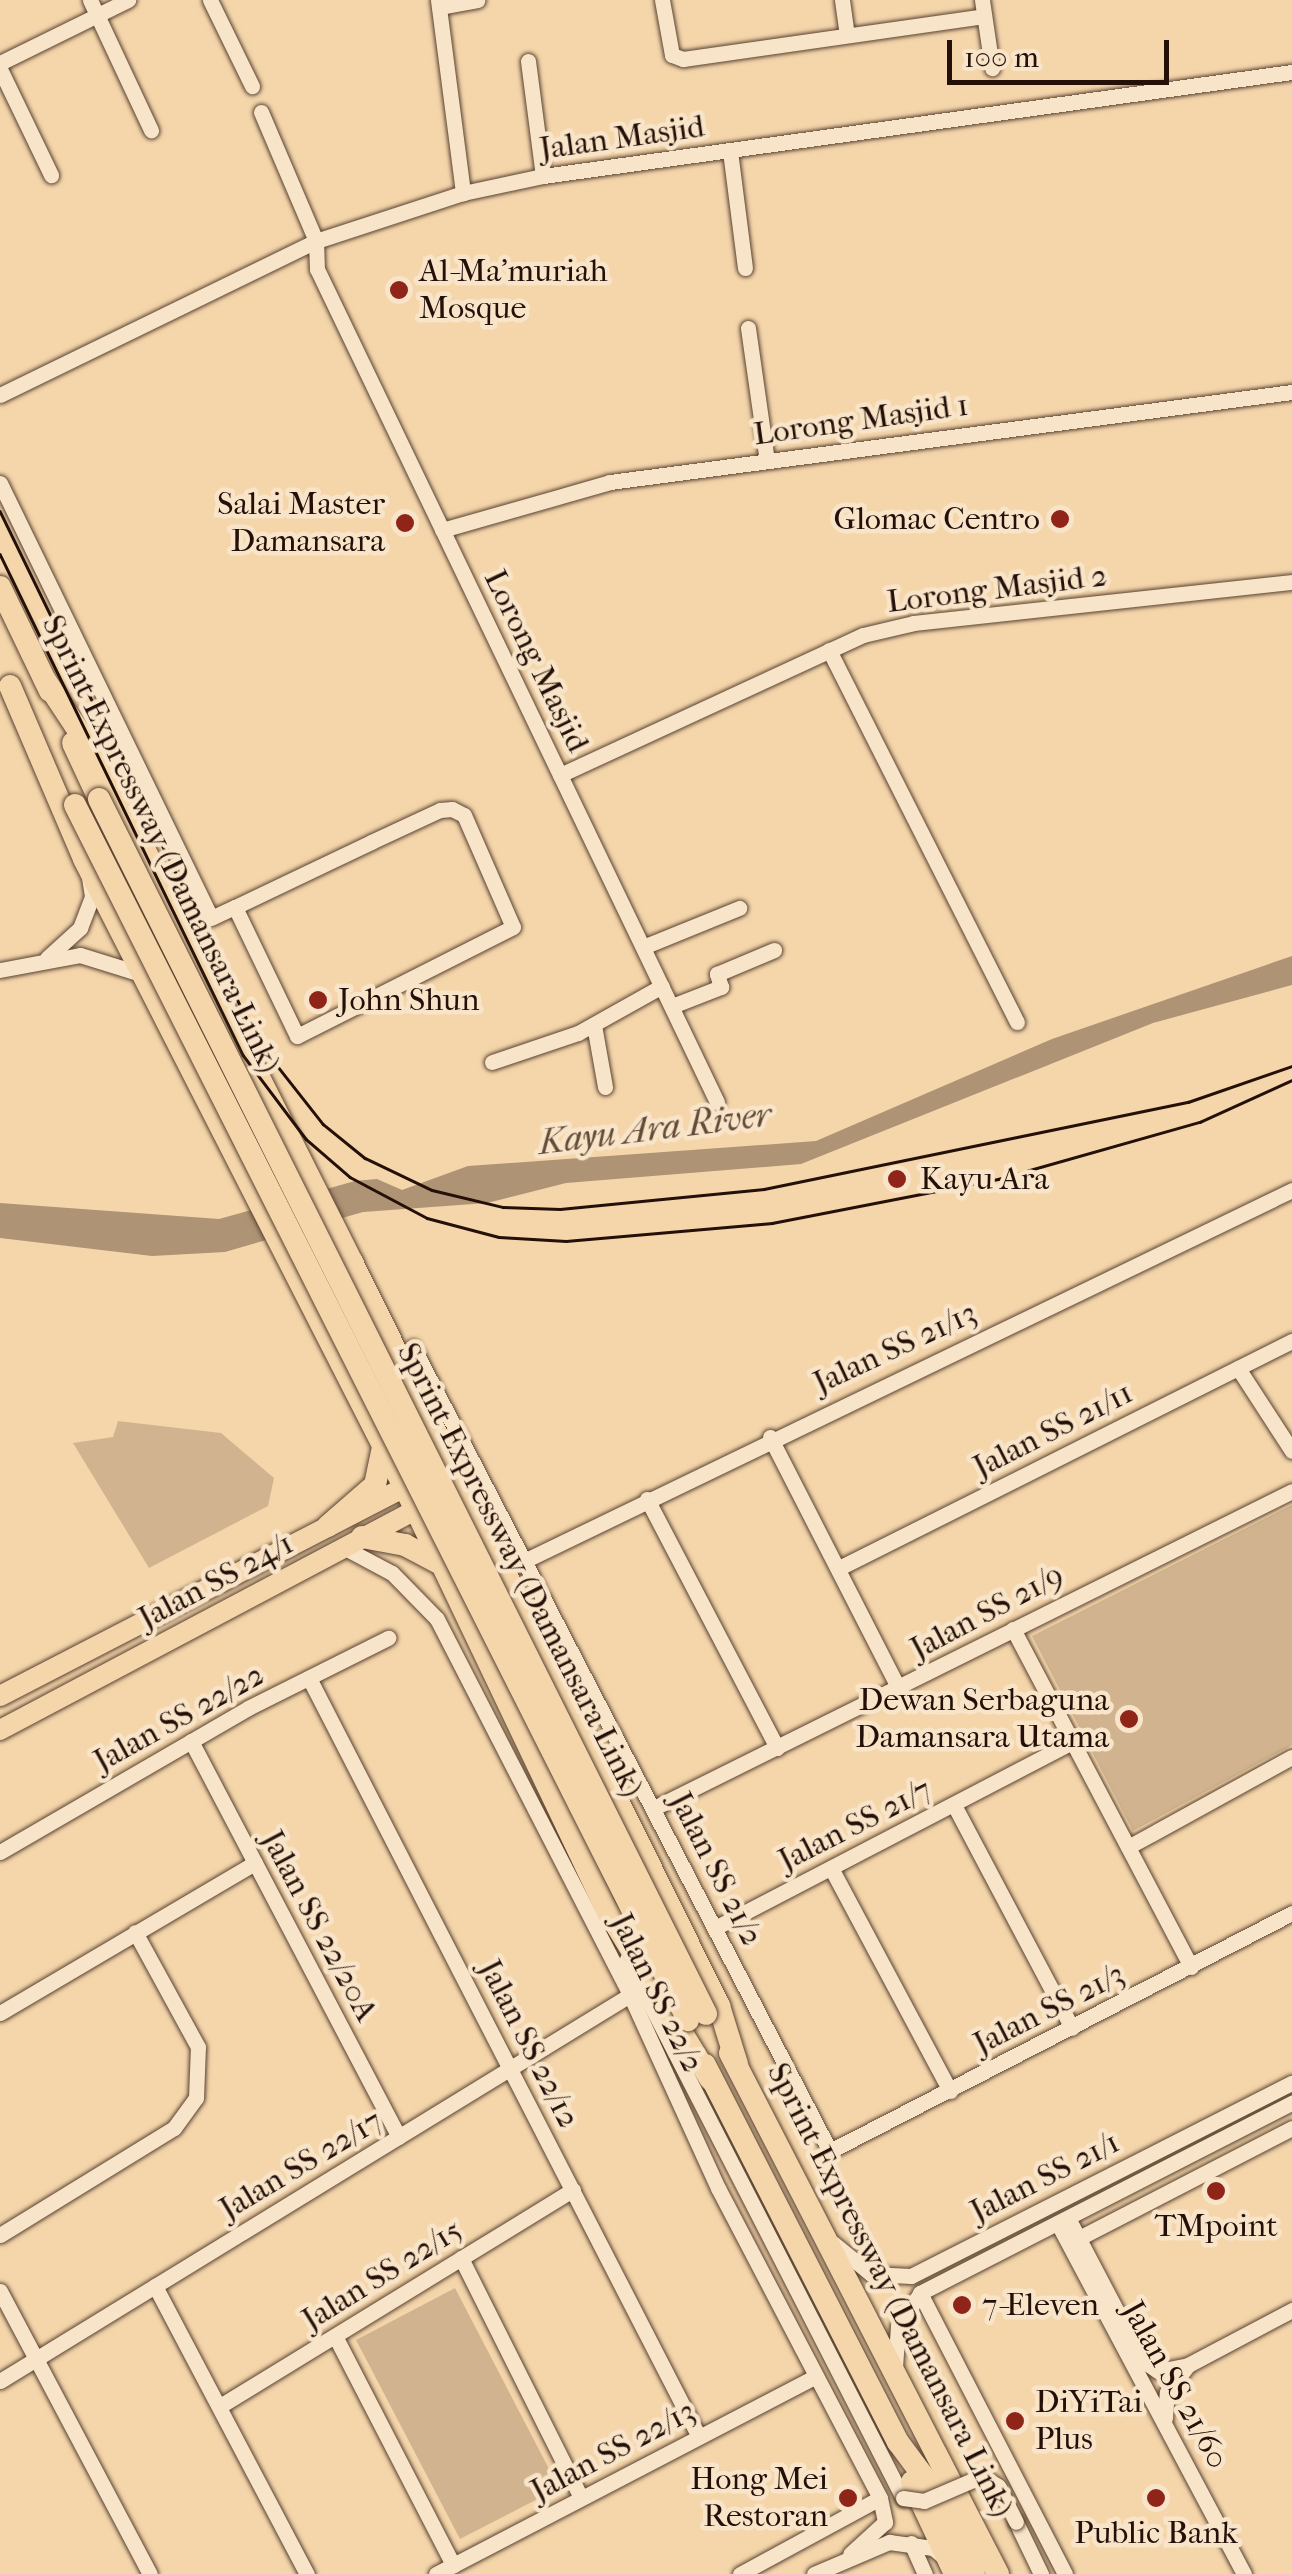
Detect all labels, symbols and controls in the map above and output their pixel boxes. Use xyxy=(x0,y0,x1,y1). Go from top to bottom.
scale bar xyxy=(952,20,1174,82)
text: 100 m xyxy=(964,40,1039,75)
street label: Jalan Masjid xyxy=(537,107,707,169)
place label: Al-Ma'muriah Mosque xyxy=(419,253,608,328)
marker: Al-Ma'muriah Mosque xyxy=(388,279,410,301)
street label: Lorong Masjid 1 xyxy=(751,386,971,454)
place label: Salai Master Damansara xyxy=(217,486,385,561)
place label: Glomac Centro xyxy=(834,500,1040,538)
marker: Glomac Centro xyxy=(1049,508,1071,530)
marker: Salai Master Damansara xyxy=(394,512,416,534)
street label: Lorong Masjid 2 xyxy=(885,556,1109,622)
street label: Lorong Masjid xyxy=(475,564,597,758)
street label: Sprint Expressway (Damansara Link) xyxy=(33,609,289,1079)
place label: John Shun xyxy=(338,981,479,1019)
marker: John Shun xyxy=(307,989,329,1011)
water label: Kayu Ara River xyxy=(536,1094,774,1164)
place label: Kayu Ara xyxy=(920,1160,1049,1198)
marker: Kayu Ara xyxy=(884,1166,910,1192)
street label: Jalan SS 21/13 xyxy=(807,1294,983,1402)
street label: Sprint Expressway (Damansara Link) xyxy=(388,1337,652,1803)
street label: Jalan SS 21/11 xyxy=(967,1373,1139,1487)
street label: Jalan SS 24/1 xyxy=(132,1524,300,1638)
street label: Jalan SS 21/9 xyxy=(904,1556,1070,1668)
street label: Jalan SS 22/22 xyxy=(87,1655,271,1781)
place label: Dewan Serbaguna Damansara Utama xyxy=(855,1682,1109,1757)
marker: Dewan Serbaguna Damansara Utama xyxy=(1118,1708,1140,1730)
street label: Jalan SS 21/7 xyxy=(772,1770,938,1880)
street label: Jalan SS 21/2 xyxy=(661,1786,771,1952)
street label: Jalan SS 22/20A xyxy=(253,1824,385,2028)
street label: Jalan SS 22/2 xyxy=(602,1907,712,2079)
street label: Jalan SS 22/12 xyxy=(470,1953,588,2135)
street label: Jalan SS 21/3 xyxy=(967,1955,1131,2063)
street label: Sprint Expressway (Damansara Link) xyxy=(758,2057,1022,2523)
street label: Jalan SS 22/17 xyxy=(213,2101,389,2229)
street label: Jalan SS 21/1 xyxy=(964,2123,1126,2231)
marker: TMpoint xyxy=(1205,2180,1227,2202)
place label: TMpoint xyxy=(1154,2207,1278,2245)
street label: Jalan SS 22/15 xyxy=(295,2211,469,2339)
place label: 7-Eleven xyxy=(982,2286,1099,2324)
marker: 7-Eleven xyxy=(951,2294,973,2316)
street label: Jalan SS 21/60 xyxy=(1113,2294,1237,2476)
place label: DiYiTai Plus xyxy=(1035,2384,1143,2459)
street label: Jalan SS 22/13 xyxy=(524,2392,702,2510)
marker: DiYiTai Plus xyxy=(1004,2410,1026,2432)
place label: Hong Mei Restoran xyxy=(690,2461,828,2536)
marker: Hong Mei Restoran xyxy=(837,2487,859,2509)
marker: Public Bank xyxy=(1145,2487,1167,2509)
place label: Public Bank xyxy=(1074,2514,1238,2552)

